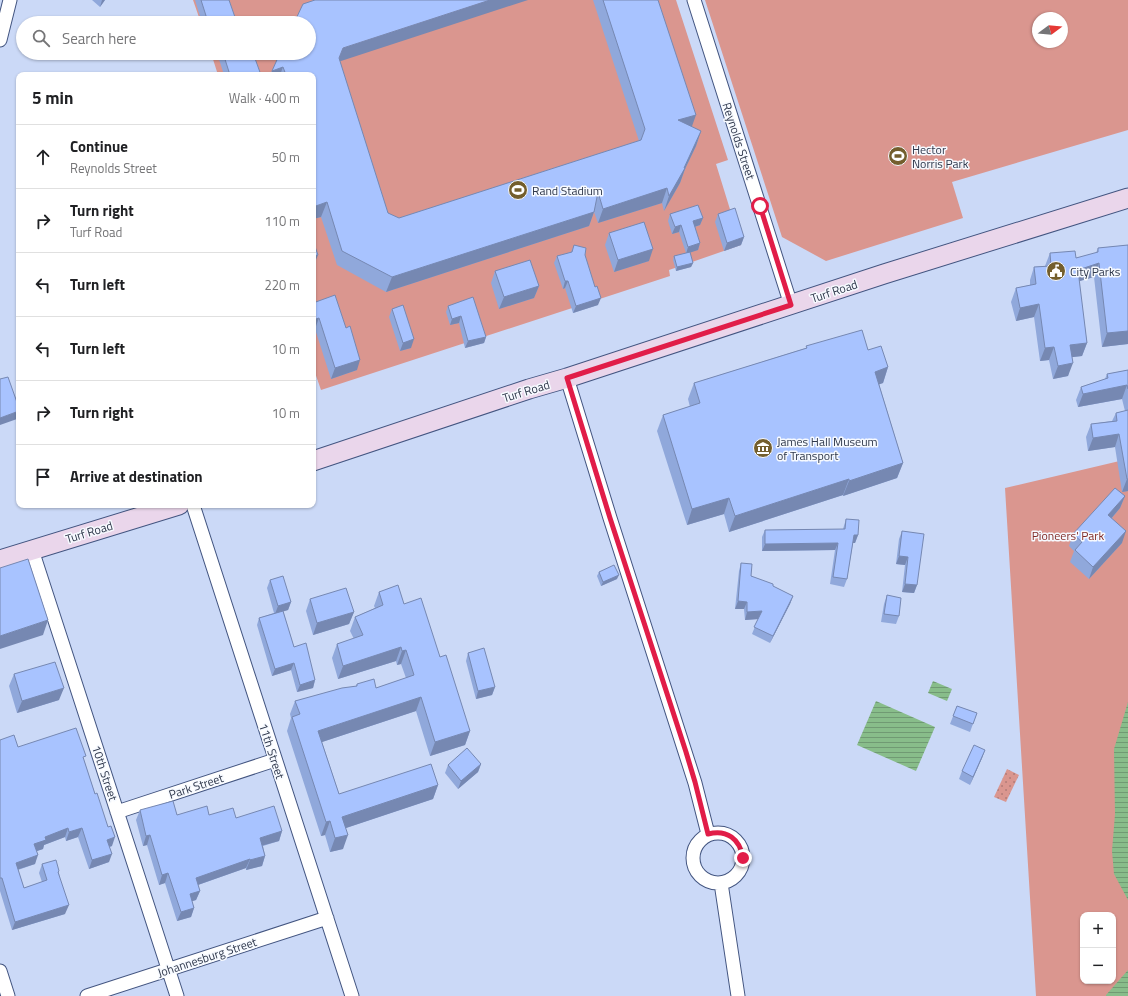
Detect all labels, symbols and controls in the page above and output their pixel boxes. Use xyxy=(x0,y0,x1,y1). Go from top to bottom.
north arrow xyxy=(1032,12,1068,48)
search box xyxy=(16,16,316,60)
icon: search xyxy=(30,27,52,49)
text: Search here xyxy=(62,27,136,50)
text: 5 min xyxy=(32,85,73,111)
text: Walk · 400 m xyxy=(229,88,300,108)
street label: Reynolds Street xyxy=(718,100,761,183)
text: Continue xyxy=(70,135,128,158)
place label: Hector Norris Park xyxy=(912,140,969,173)
sports icon: Hector Norris Park xyxy=(887,145,909,167)
icon: ahead xyxy=(32,146,54,168)
text: 50 m xyxy=(272,147,300,167)
text: Reynolds Street xyxy=(70,158,157,178)
sports icon: Rand Stadium xyxy=(507,179,529,201)
place label: Rand Stadium xyxy=(532,181,603,200)
route start xyxy=(751,197,769,215)
text: Turn right xyxy=(70,199,134,222)
icon: right xyxy=(32,210,54,232)
text: 110 m xyxy=(264,211,300,231)
text: Turf Road xyxy=(70,222,122,242)
public building icon: City Parks xyxy=(1045,260,1067,282)
place label: City Parks xyxy=(1070,262,1121,281)
text: Turn left xyxy=(70,273,125,296)
icon: left xyxy=(32,274,54,296)
street label: Turf Road xyxy=(808,274,860,308)
text: 220 m xyxy=(264,275,300,295)
text: Turn left xyxy=(70,337,125,360)
icon: left xyxy=(32,338,54,360)
text: 10 m xyxy=(272,339,300,359)
street label: Turf Road xyxy=(500,375,552,407)
text: Turn right xyxy=(70,401,134,424)
icon: right xyxy=(32,402,54,424)
text: 10 m xyxy=(272,403,300,423)
place label: James Hall Museum of Transport xyxy=(777,432,878,465)
museum icon: James Hall Museum of Transport xyxy=(752,437,774,459)
text: Arrive at destination xyxy=(70,465,203,488)
icon: arrive xyxy=(32,466,54,488)
street label: Turf Road xyxy=(63,516,115,548)
park label: Pioneers' Park xyxy=(1032,526,1104,545)
street label: 11th Street xyxy=(254,721,290,782)
street label: 10th Street xyxy=(87,743,123,804)
street label: Park Street xyxy=(166,768,227,804)
route end xyxy=(734,849,752,867)
map controls xyxy=(1080,912,1116,984)
button: + xyxy=(1080,912,1116,948)
street label: Johannesburg Street xyxy=(155,932,260,982)
button: − xyxy=(1080,948,1116,984)

